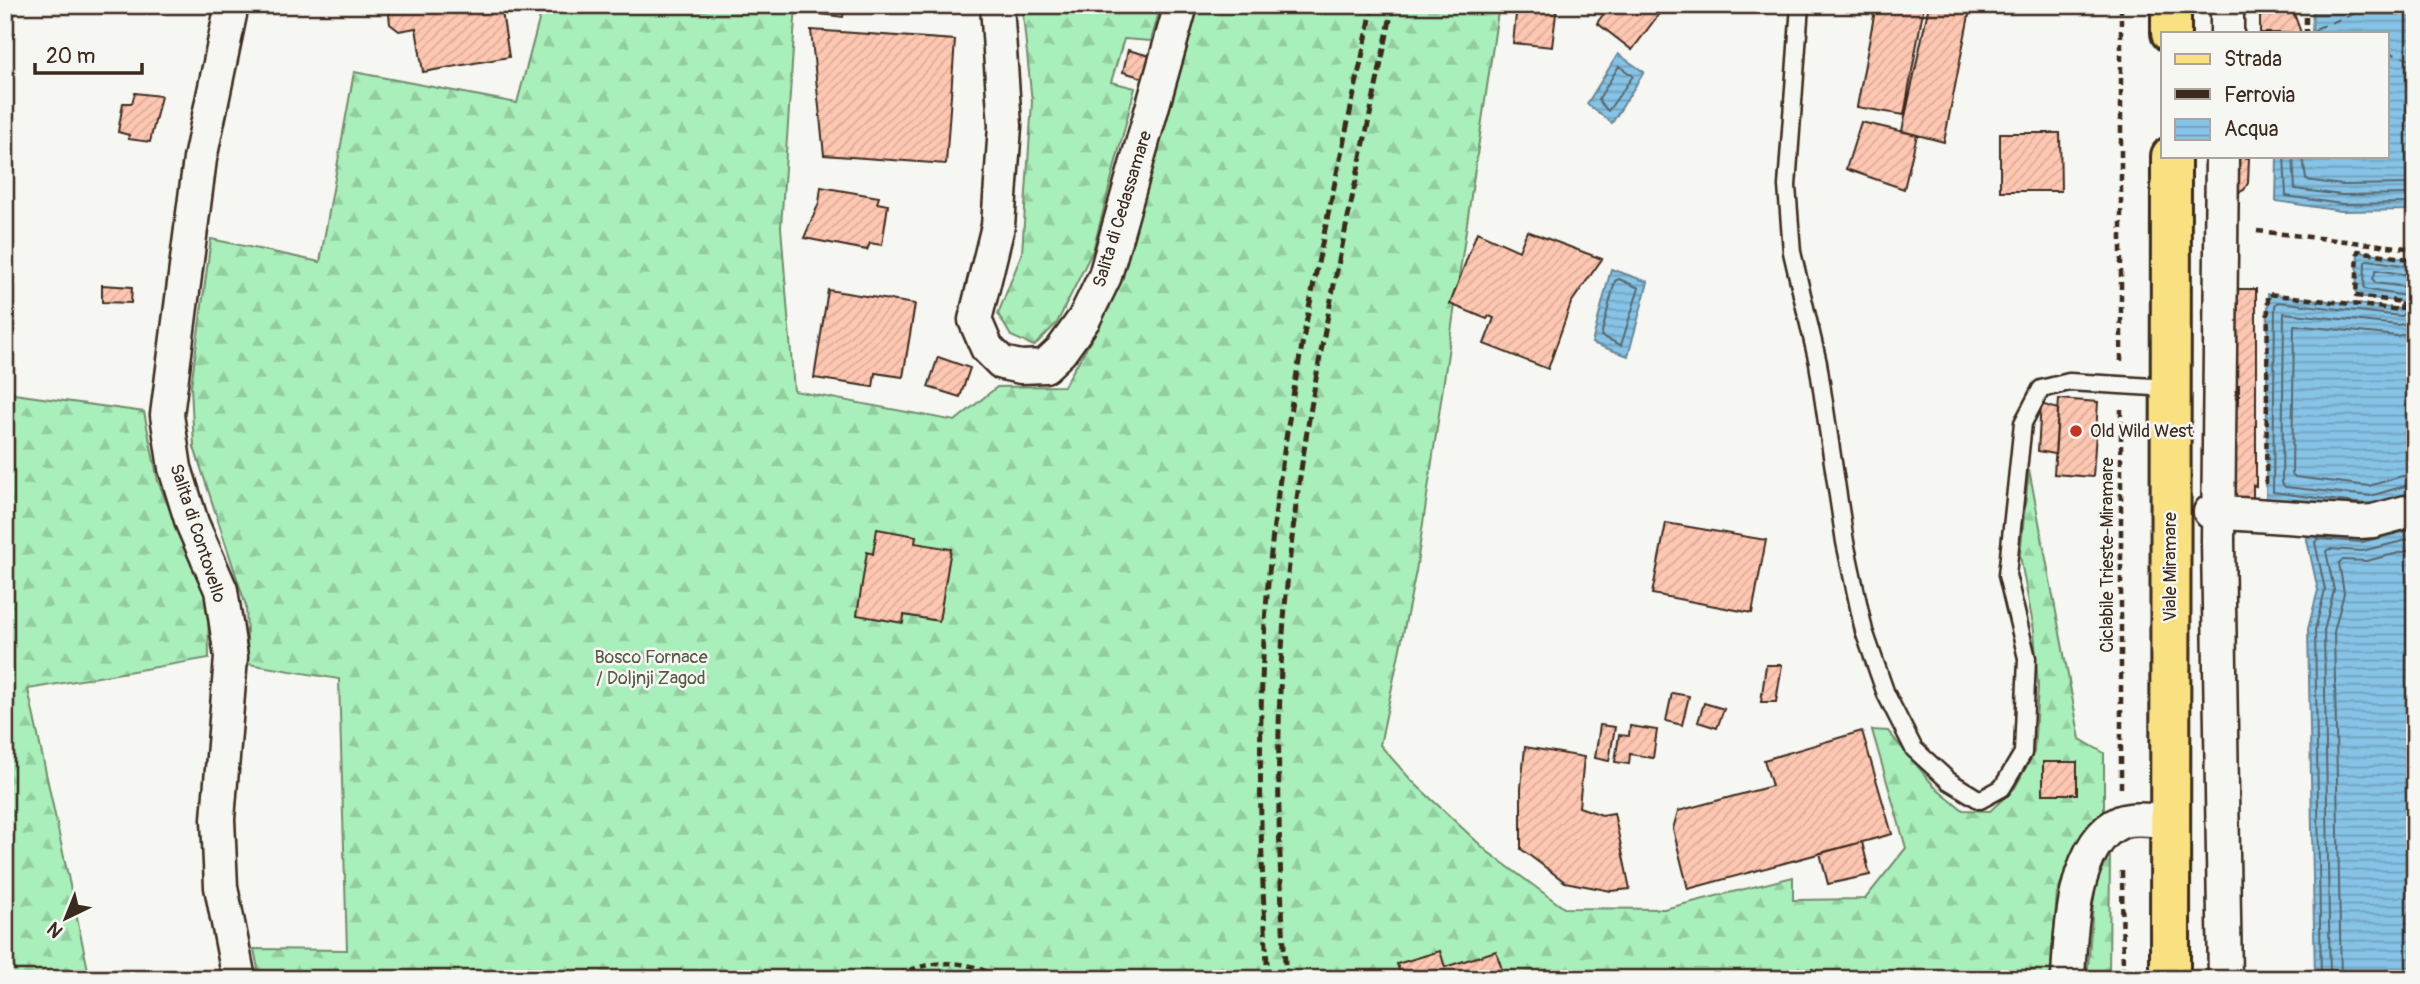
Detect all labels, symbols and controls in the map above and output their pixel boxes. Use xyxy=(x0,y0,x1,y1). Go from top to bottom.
scale bar xyxy=(35,32,142,76)
legend xyxy=(2161,32,2388,158)
text: 20 m xyxy=(46,43,95,70)
text: Strada xyxy=(2224,46,2282,73)
text: Ferrovia xyxy=(2224,82,2295,109)
text: Acqua xyxy=(2224,116,2278,143)
street label: Salita di Cedassamare xyxy=(1088,128,1157,290)
place label: Old Wild West xyxy=(2090,420,2194,443)
marker: Old Wild West xyxy=(2068,423,2084,439)
street label: Ciclabile Trieste-Miramare xyxy=(2096,457,2119,653)
street label: Salita di Contovello xyxy=(164,461,231,606)
street label: Viale Miramare xyxy=(2159,512,2182,622)
park label: Bosco Fornace / Doljnji Zagod xyxy=(594,646,708,690)
north arrow xyxy=(32,883,102,953)
text: N xyxy=(42,916,68,943)

